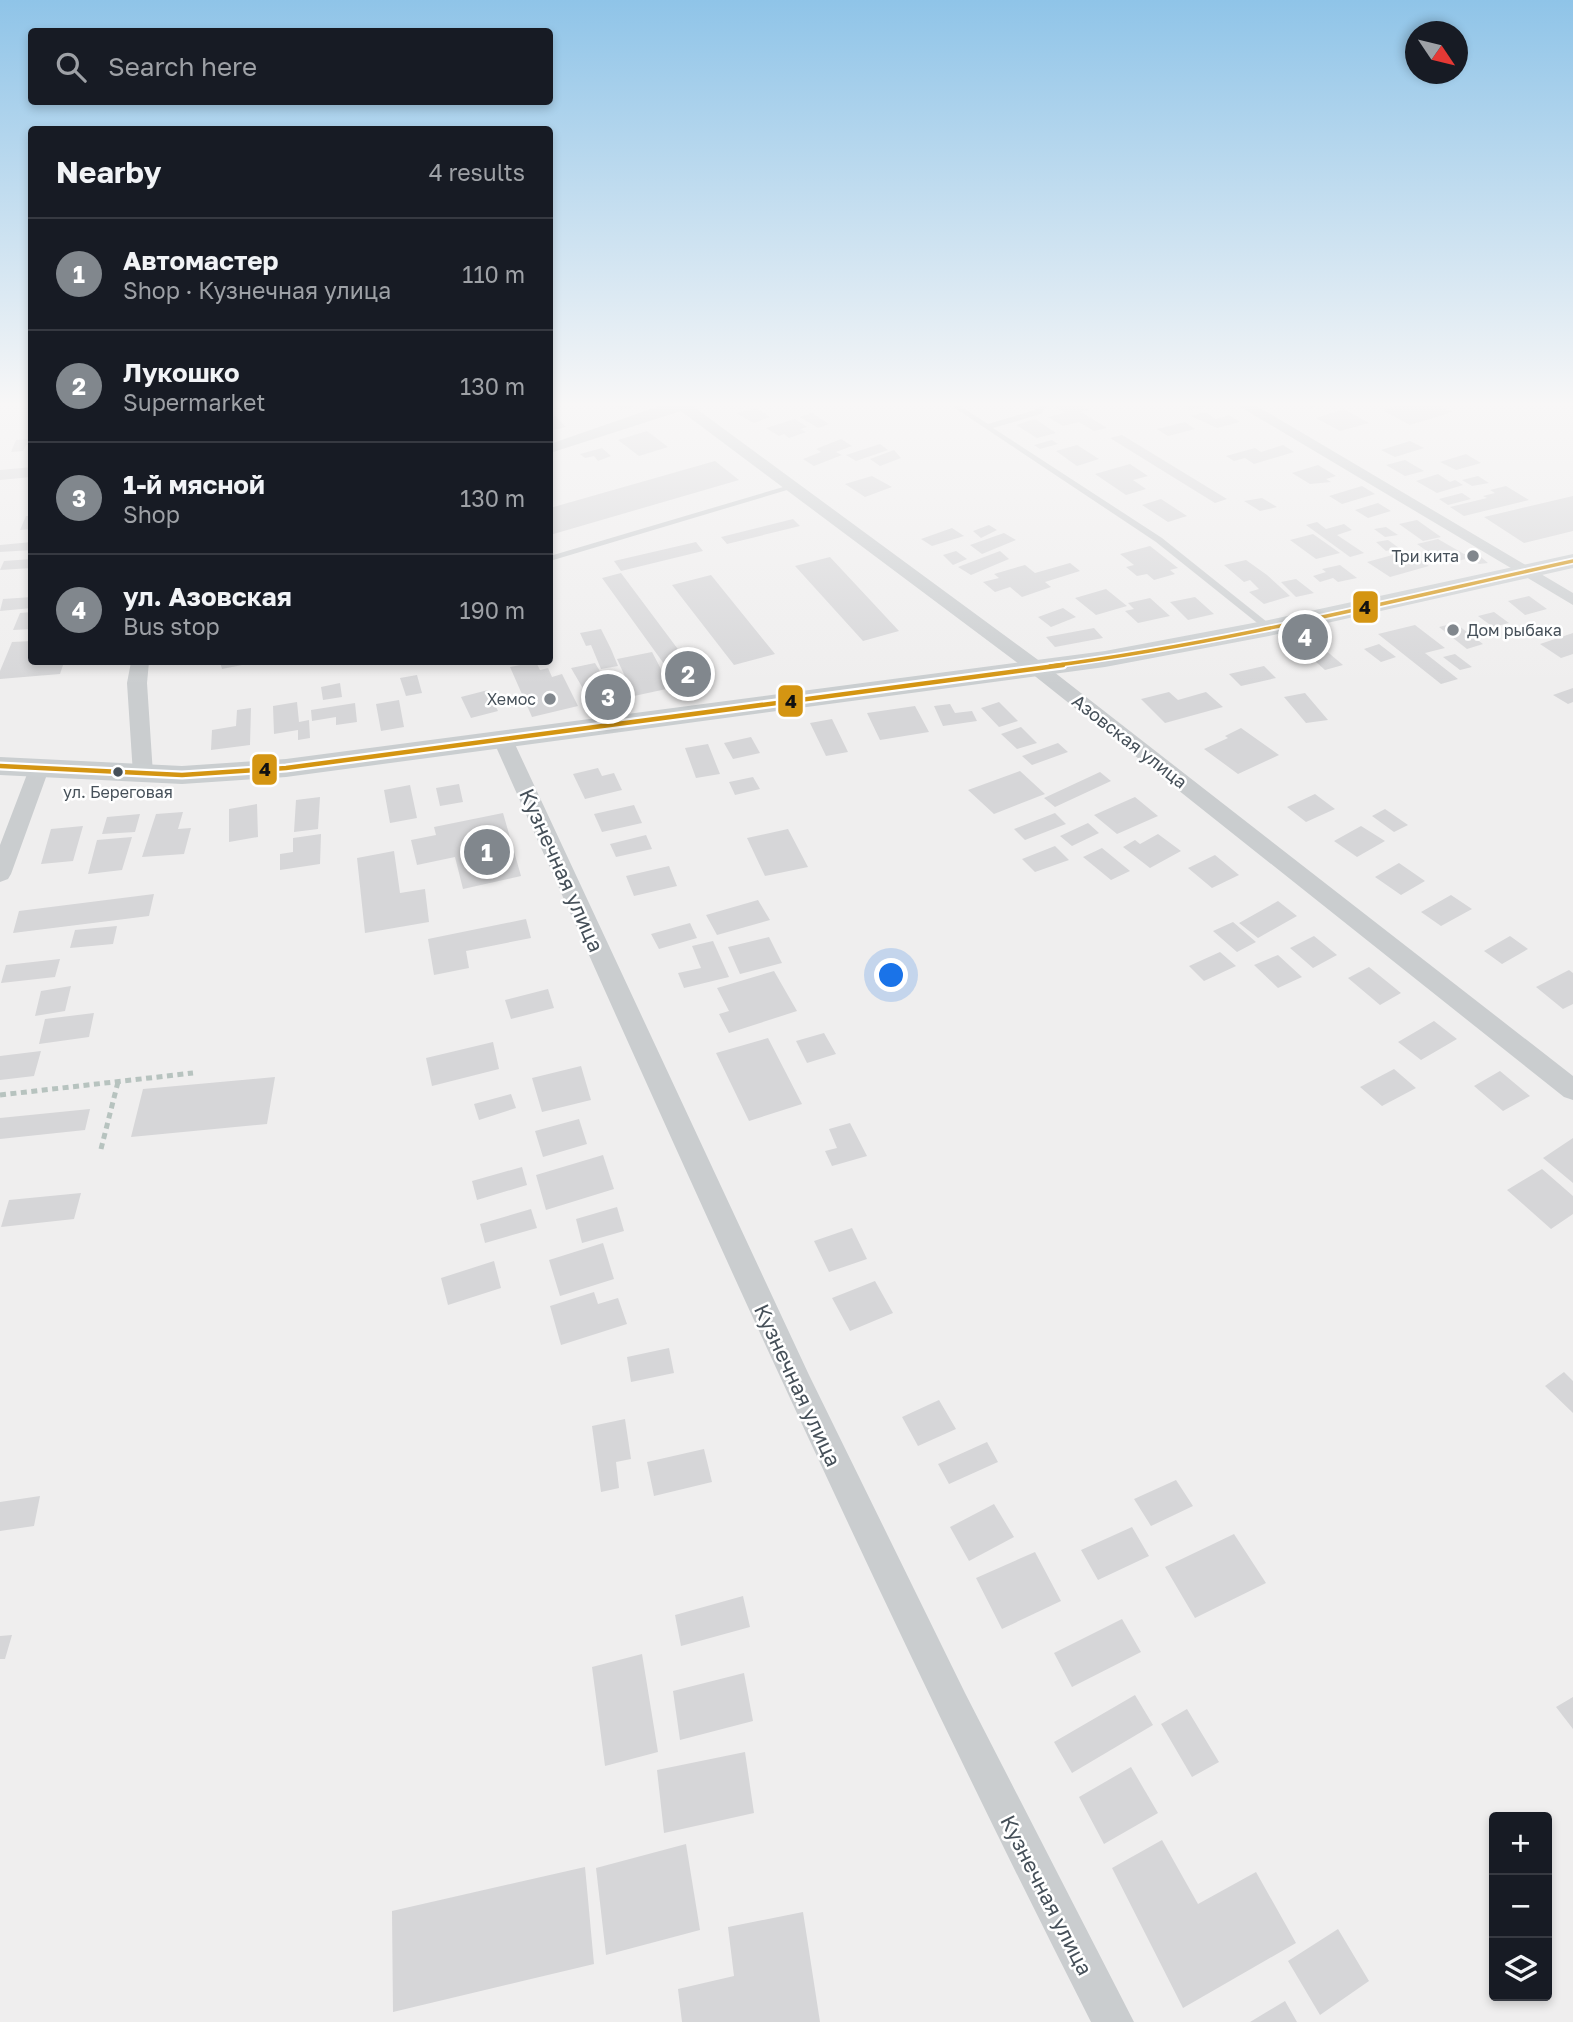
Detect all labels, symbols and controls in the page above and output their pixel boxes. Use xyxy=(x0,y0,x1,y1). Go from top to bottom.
north arrow xyxy=(1405,21,1468,84)
search box xyxy=(28,28,553,105)
icon: search xyxy=(52,48,90,86)
text: Search here xyxy=(108,51,257,82)
text: Nearby xyxy=(56,154,161,190)
text: 4 results xyxy=(429,158,525,186)
text: Автомастер xyxy=(123,245,278,276)
text: 1 xyxy=(73,260,85,288)
text: 110 m xyxy=(462,260,525,288)
text: Shop · Кузнечная улица xyxy=(123,276,391,304)
text: Лукошко xyxy=(123,357,240,388)
text: 2 xyxy=(72,372,86,400)
text: 130 m xyxy=(460,372,525,400)
text: Supermarket xyxy=(123,388,266,416)
text: 1-й мясной xyxy=(123,469,265,500)
text: 3 xyxy=(72,484,86,512)
text: 130 m xyxy=(460,484,525,512)
text: Shop xyxy=(123,500,180,528)
place label: Три кита xyxy=(1391,546,1459,566)
marker: Три кита xyxy=(1465,548,1481,564)
text: ул. Азовская xyxy=(123,581,292,612)
line badge: 4 xyxy=(1352,590,1379,624)
text: 4 xyxy=(1359,595,1371,618)
text: 4 xyxy=(72,596,86,624)
text: 190 m xyxy=(460,596,525,624)
pin: 4 xyxy=(1282,611,1328,663)
text: Bus stop xyxy=(123,612,220,640)
place label: Дом рыбака xyxy=(1467,620,1562,640)
marker: Дом рыбака xyxy=(1445,622,1461,638)
pin: 2 xyxy=(665,648,711,700)
pin: 3 xyxy=(585,671,631,723)
line badge: 4 xyxy=(777,684,804,718)
place label: Хемос xyxy=(487,689,536,709)
text: 4 xyxy=(785,689,797,712)
street label: Азовская улица xyxy=(1068,689,1192,793)
marker: Хемос xyxy=(542,691,558,707)
line badge: 4 xyxy=(251,753,278,786)
text: 4 xyxy=(259,757,271,780)
marker: ул. Береговая xyxy=(111,765,125,779)
place label: ул. Береговая xyxy=(63,782,173,802)
street label: Кузнечная улица xyxy=(514,784,610,956)
pin: 1 xyxy=(464,826,510,878)
your location xyxy=(874,958,908,992)
street label: Кузнечная улица xyxy=(749,1300,847,1470)
street label: Кузнечная улица xyxy=(995,1811,1099,1979)
map controls xyxy=(1489,1812,1552,2001)
button: + xyxy=(1489,1812,1552,1875)
button: − xyxy=(1489,1875,1552,1938)
button: layers xyxy=(1489,1938,1552,2001)

